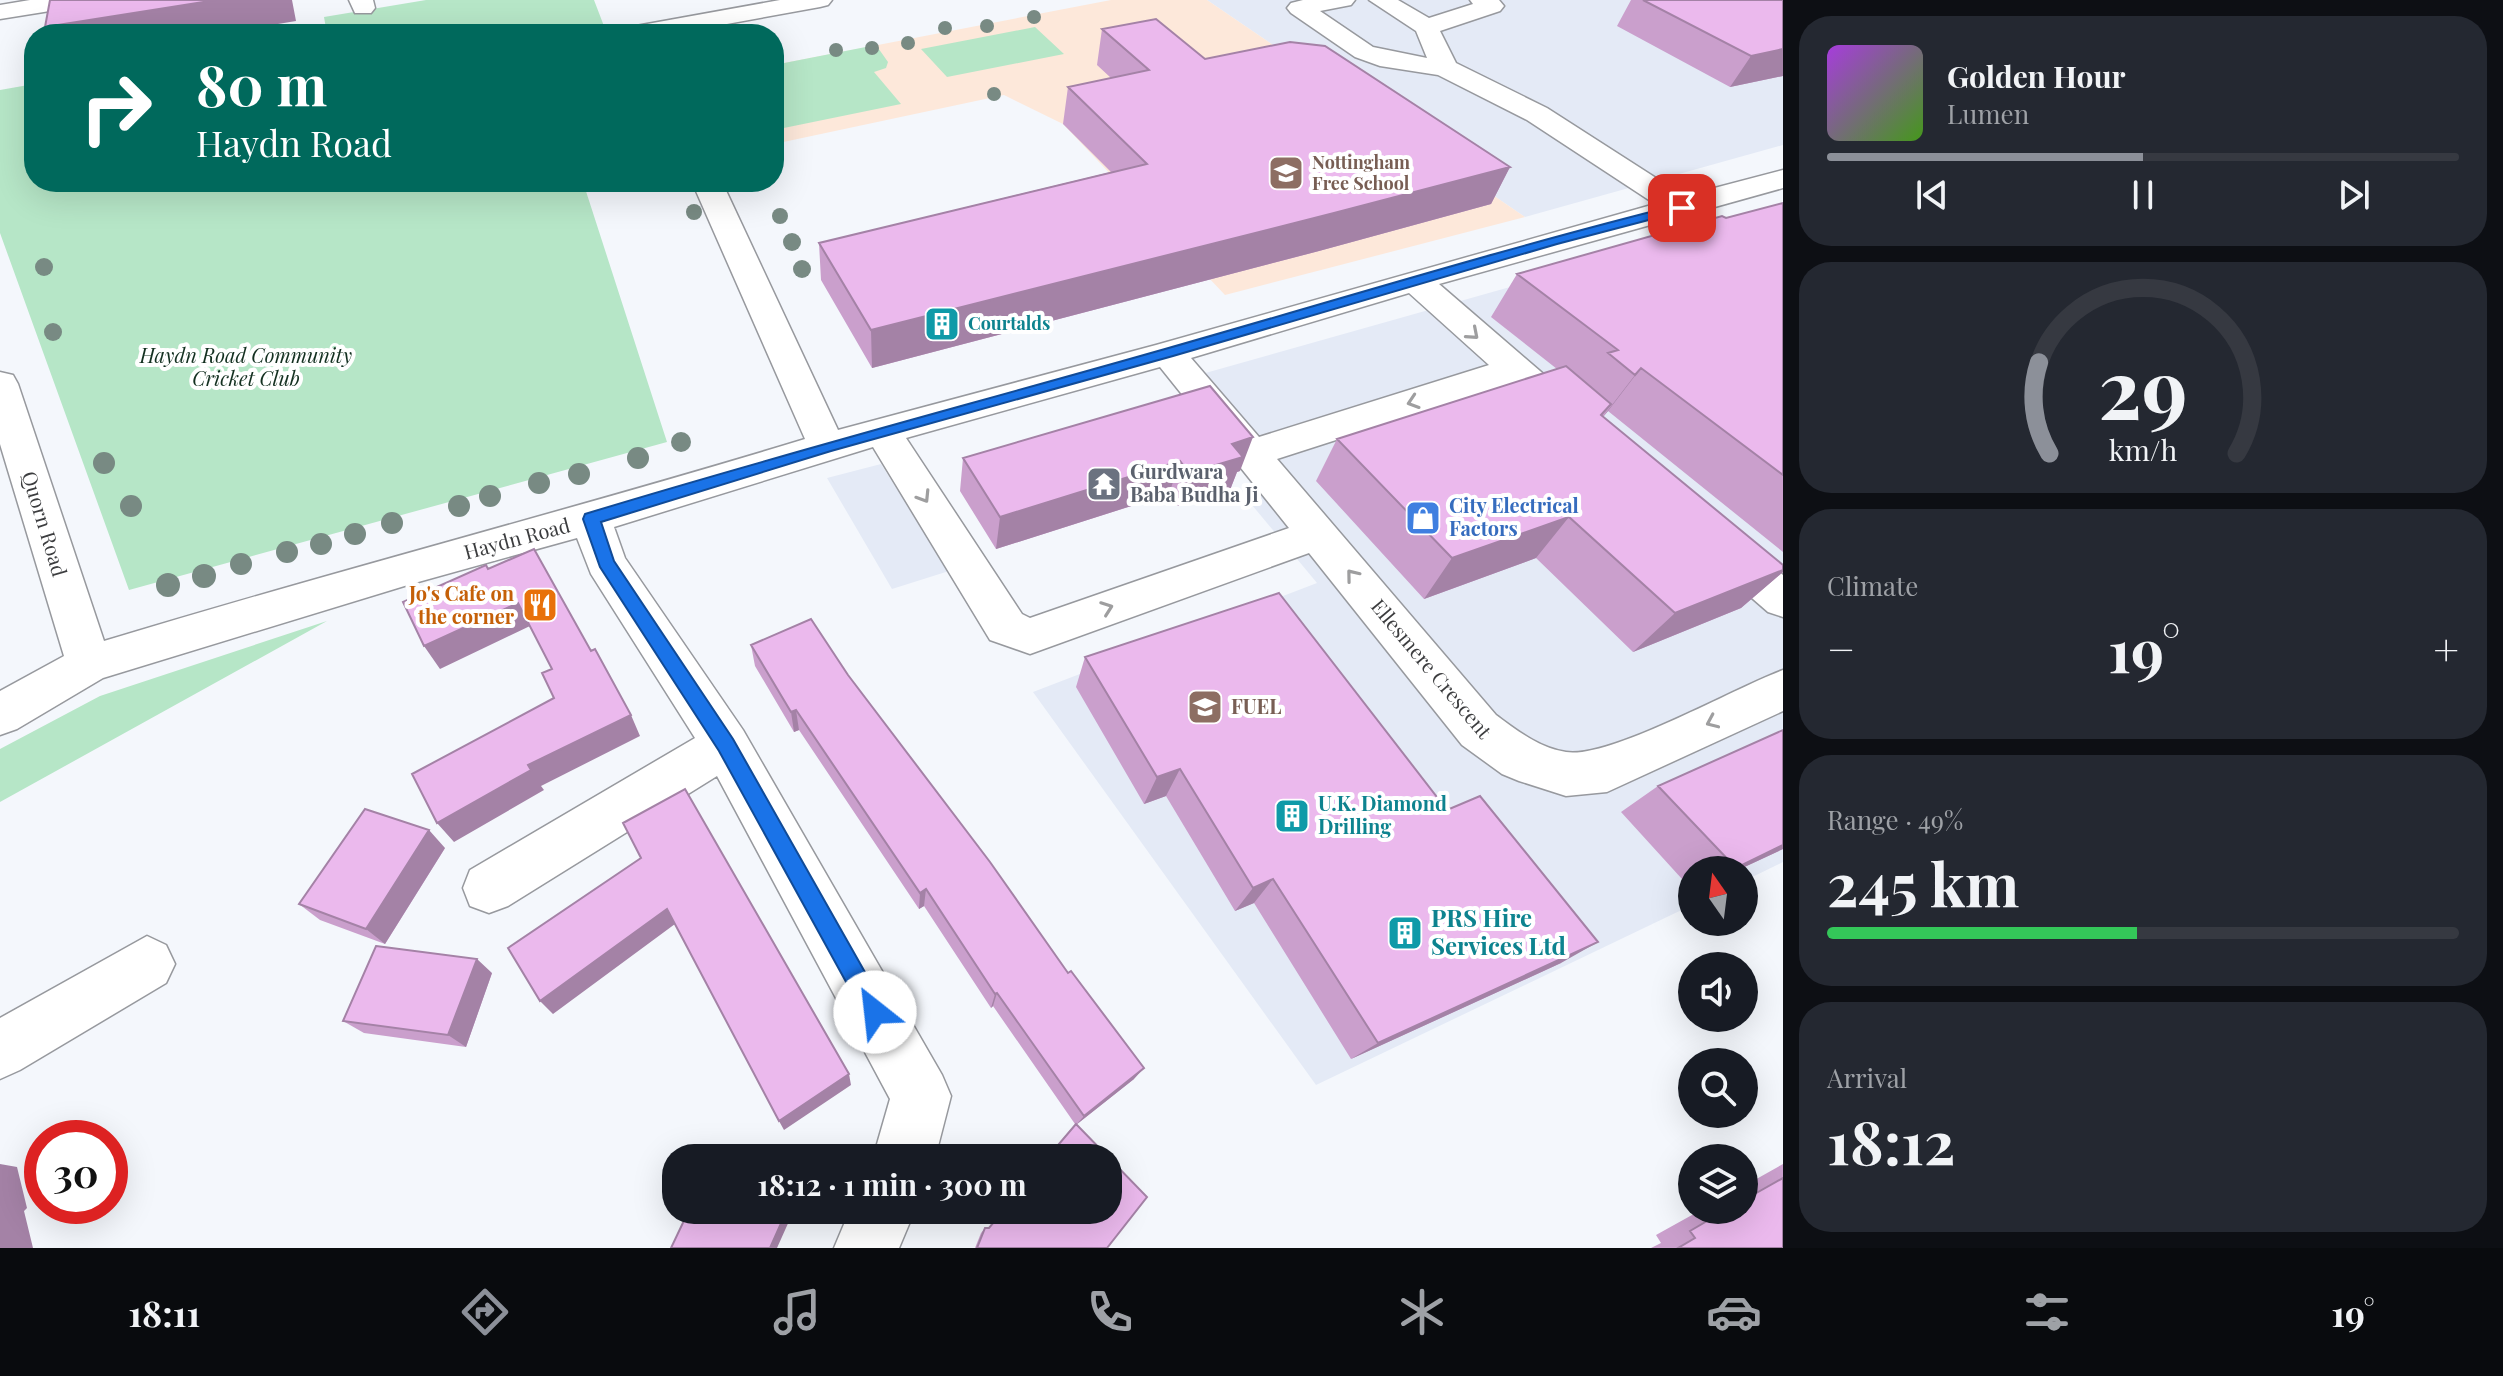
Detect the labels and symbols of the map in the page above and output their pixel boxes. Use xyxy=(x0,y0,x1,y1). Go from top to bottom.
place label: Nottingham Free School xyxy=(1312,150,1411,195)
school or university icon: Nottingham Free School xyxy=(1267,154,1305,192)
pin xyxy=(1648,174,1716,242)
building icon: Courtalds xyxy=(923,305,961,343)
place label: Courtalds xyxy=(968,311,1050,335)
one-way arrow xyxy=(1463,324,1478,339)
park label: Haydn Road Community Cricket Club xyxy=(139,341,353,391)
one-way arrow xyxy=(1407,393,1421,409)
place label: Gurdwara Baba Budha Ji xyxy=(1130,457,1259,507)
temple icon: Gurdwara Baba Budha Ji xyxy=(1085,465,1123,503)
street label: Quorn Road xyxy=(17,468,74,580)
one-way arrow xyxy=(915,489,930,503)
place label: City Electrical Factors xyxy=(1449,491,1579,541)
shop icon: City Electrical Factors xyxy=(1404,499,1442,537)
street label: Haydn Road xyxy=(461,510,573,565)
one-way arrow xyxy=(1348,569,1362,584)
place label: Jo's Cafe on the corner xyxy=(408,579,515,629)
restaurant icon: Jo's Cafe on the corner xyxy=(521,586,559,624)
street label: Ellesmere Crescent xyxy=(1366,593,1499,744)
one-way arrow xyxy=(1099,602,1113,618)
school or university icon: FUEL xyxy=(1186,688,1224,726)
place label: FUEL xyxy=(1231,692,1282,719)
one-way arrow xyxy=(1706,712,1720,728)
place label: U.K. Diamond Drilling xyxy=(1318,789,1447,839)
building icon: U.K. Diamond Drilling xyxy=(1273,797,1311,835)
north arrow xyxy=(1678,856,1758,936)
place label: PRS Hire Services Ltd xyxy=(1431,901,1566,961)
building icon: PRS Hire Services Ltd xyxy=(1386,914,1424,952)
position arrow xyxy=(833,970,917,1054)
speed limit sign: 30 xyxy=(24,1120,128,1224)

